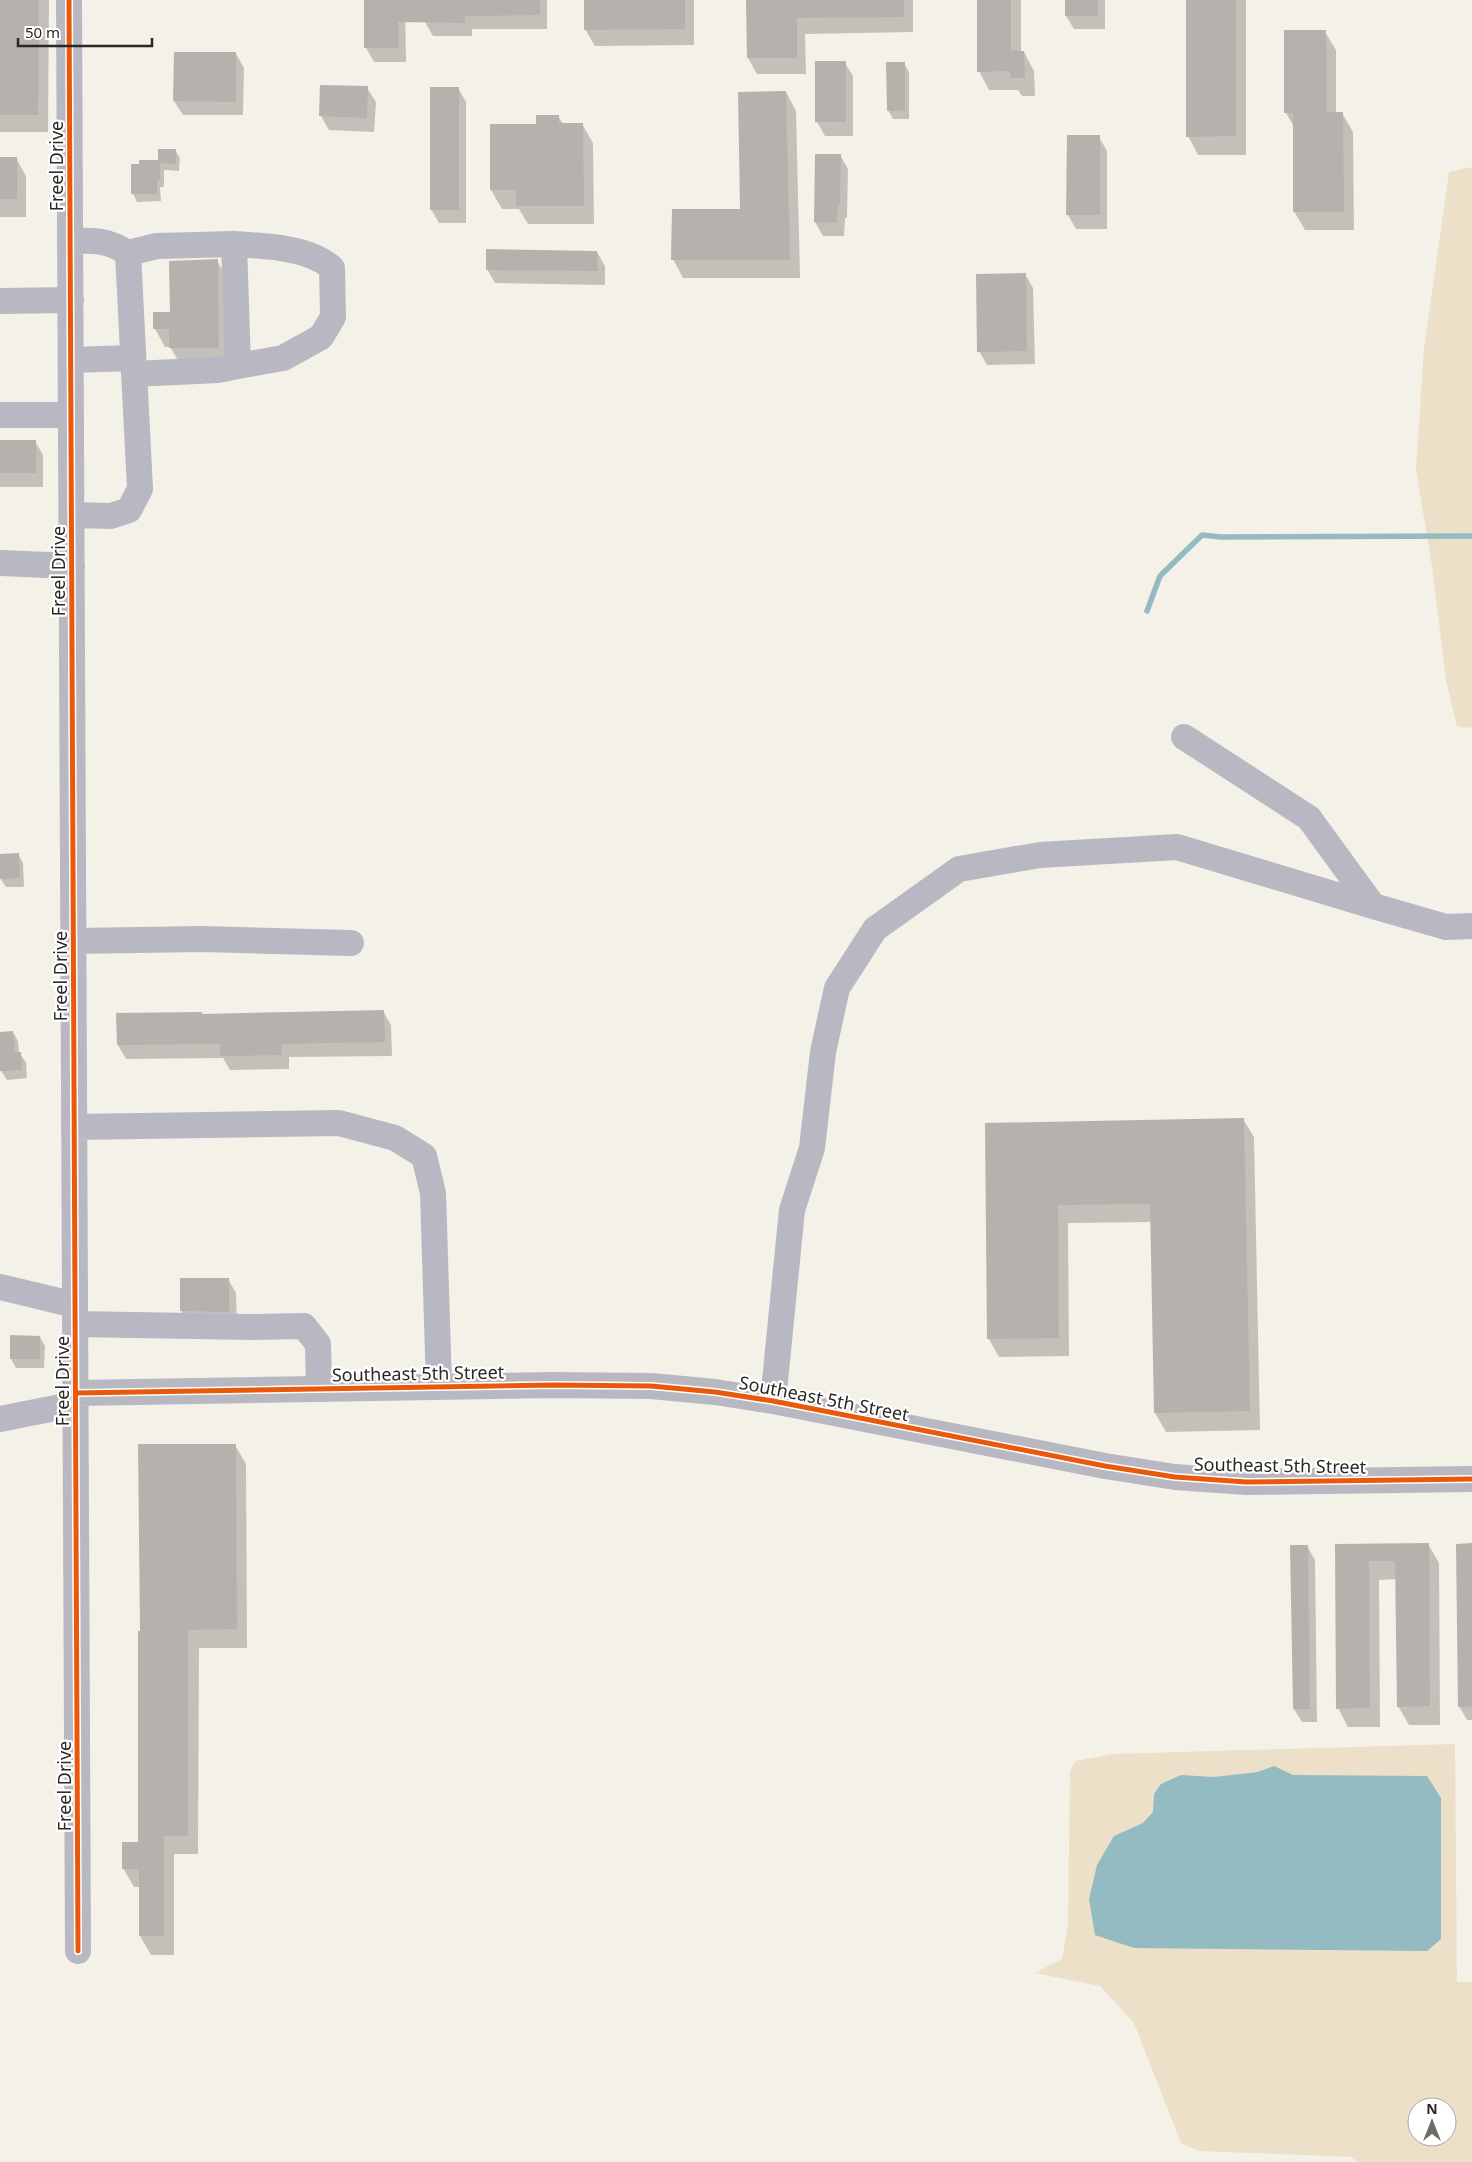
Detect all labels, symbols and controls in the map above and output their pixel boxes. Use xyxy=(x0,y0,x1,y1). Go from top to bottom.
scale bar xyxy=(18,15,151,47)
text: 50 m xyxy=(25,22,60,42)
street label: Freel Drive xyxy=(44,121,68,211)
street label: Freel Drive xyxy=(46,526,70,616)
street label: Freel Drive xyxy=(48,931,72,1021)
street label: Freel Drive xyxy=(50,1336,74,1426)
street label: Southeast 5th Street xyxy=(332,1359,505,1387)
street label: Southeast 5th Street xyxy=(737,1370,911,1426)
street label: Southeast 5th Street xyxy=(1194,1451,1367,1479)
street label: Freel Drive xyxy=(52,1741,76,1831)
north arrow xyxy=(1407,2097,1457,2147)
text: N xyxy=(1426,2099,1438,2118)

